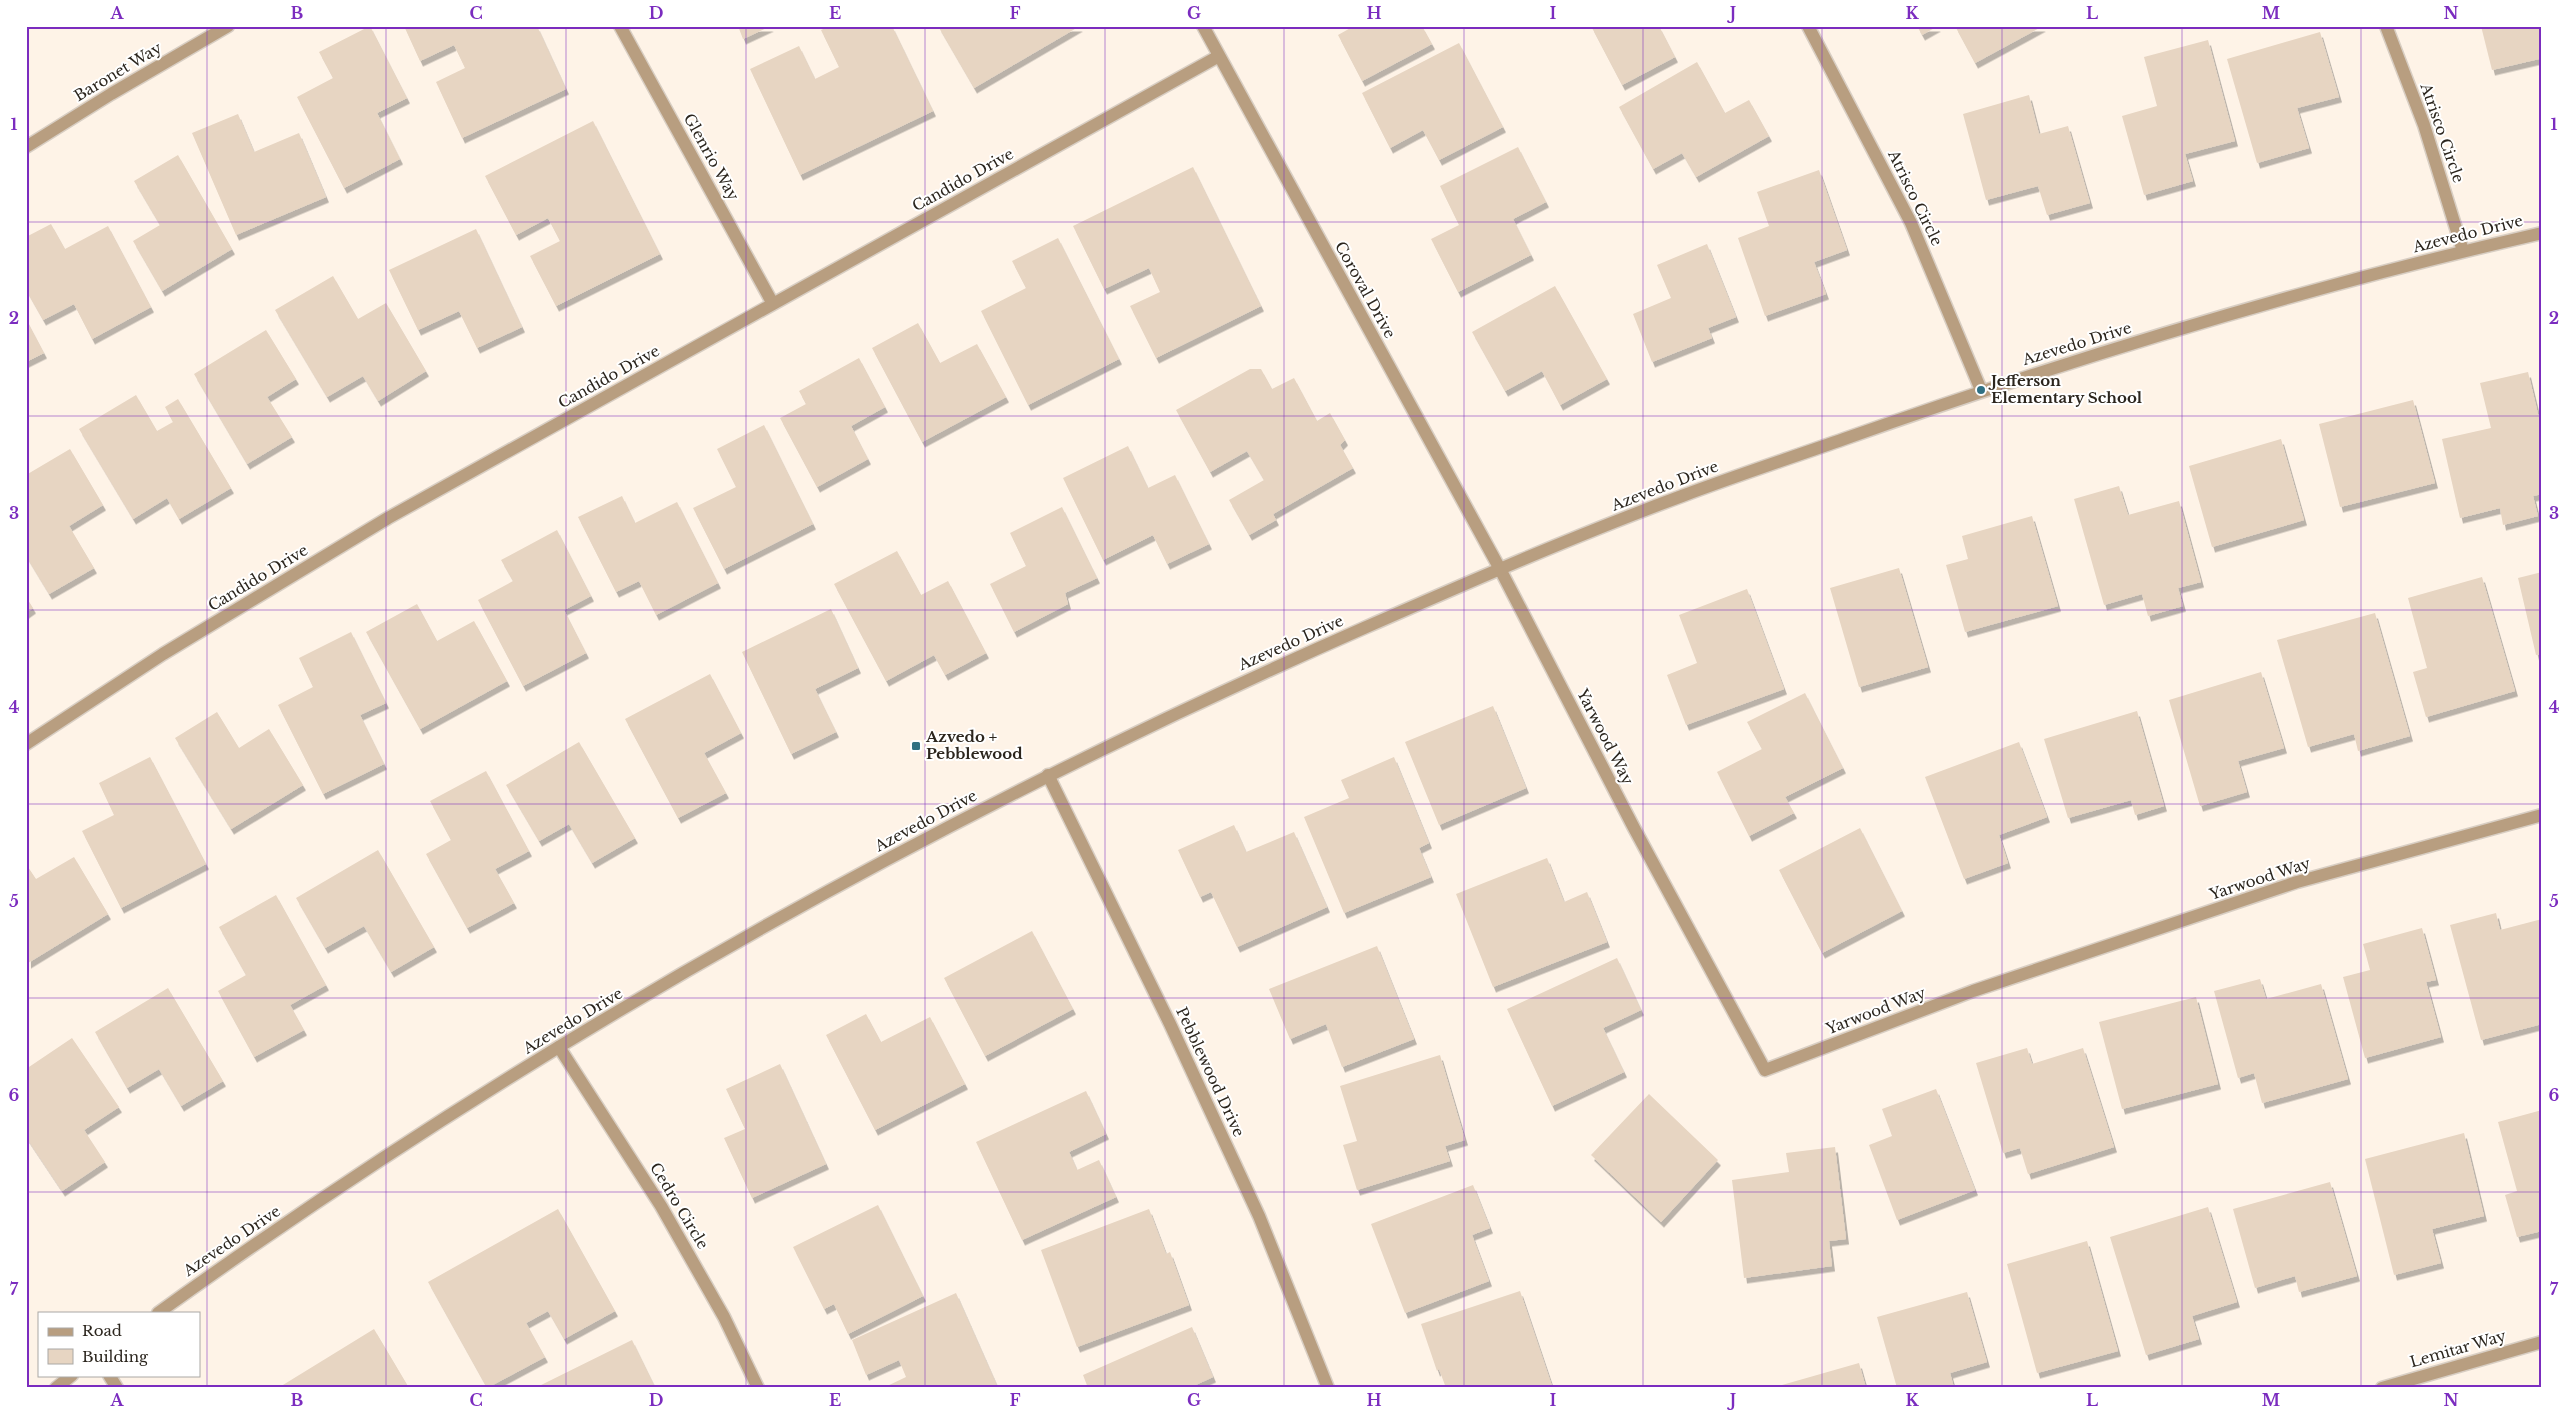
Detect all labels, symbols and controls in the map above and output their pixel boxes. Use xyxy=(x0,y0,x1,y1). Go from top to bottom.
text: A xyxy=(110,3,125,23)
text: B xyxy=(291,3,304,23)
text: C xyxy=(469,3,483,23)
text: D xyxy=(649,3,663,23)
text: E xyxy=(829,3,841,23)
text: F xyxy=(1009,3,1021,23)
text: G xyxy=(1187,3,1201,23)
text: H xyxy=(1366,3,1382,23)
text: I xyxy=(1550,3,1557,23)
text: J xyxy=(1727,3,1736,23)
text: K xyxy=(1905,3,1919,23)
text: L xyxy=(2086,3,2098,23)
text: M xyxy=(2262,3,2280,23)
text: N xyxy=(2443,3,2459,23)
street label: Baronet Way xyxy=(70,38,165,105)
street label: Atrisco Circle xyxy=(2416,80,2468,185)
street label: Glenrio Way xyxy=(680,110,743,204)
text: 1 xyxy=(11,114,18,134)
text: 1 xyxy=(2551,114,2558,134)
street label: Candido Drive xyxy=(909,144,1017,215)
street label: Atrisco Circle xyxy=(1884,146,1947,249)
street label: Azevedo Drive xyxy=(2410,211,2525,257)
street label: Coroval Drive xyxy=(1331,238,1400,341)
text: 2 xyxy=(9,308,19,328)
text: 2 xyxy=(2549,308,2559,328)
street label: Azevedo Drive xyxy=(2019,318,2134,369)
street label: Candido Drive xyxy=(555,341,663,412)
place label: Jefferson Elementary School xyxy=(1988,371,2143,407)
marker: Jefferson Elementary School xyxy=(1975,384,1987,396)
street label: Azevedo Drive xyxy=(1608,456,1721,515)
text: 3 xyxy=(9,503,19,523)
text: 3 xyxy=(2549,503,2559,523)
street label: Candido Drive xyxy=(204,540,311,615)
street label: Azevedo Drive xyxy=(1234,611,1346,675)
street label: Yarwood Way xyxy=(1573,685,1638,788)
text: 4 xyxy=(9,697,19,717)
text: 4 xyxy=(2549,697,2559,717)
place label: Azvedo + Pebblewood xyxy=(925,727,1023,763)
marker: Azvedo + Pebblewood xyxy=(910,740,922,752)
street label: Azevedo Drive xyxy=(871,786,980,856)
street label: Yarwood Way xyxy=(2206,853,2313,904)
text: 5 xyxy=(9,891,19,911)
text: 5 xyxy=(2549,891,2559,911)
street label: Azevedo Drive xyxy=(519,983,626,1058)
street label: Yarwood Way xyxy=(1823,983,1929,1039)
street label: Pebblewood Drive xyxy=(1172,1004,1249,1140)
text: 6 xyxy=(9,1085,20,1105)
text: 6 xyxy=(2549,1085,2560,1105)
street label: Cedro Circle xyxy=(646,1159,713,1252)
street label: Azevedo Drive xyxy=(179,1201,284,1281)
text: 7 xyxy=(10,1279,19,1299)
text: 7 xyxy=(2550,1279,2559,1299)
legend xyxy=(38,1312,200,1376)
text: Road xyxy=(82,1321,122,1340)
street label: Lemitar Way xyxy=(2408,1326,2508,1371)
text: Building xyxy=(82,1347,149,1366)
text: A xyxy=(110,1390,125,1410)
text: B xyxy=(291,1390,304,1410)
text: C xyxy=(469,1390,483,1410)
text: D xyxy=(649,1390,663,1410)
text: E xyxy=(829,1390,841,1410)
text: F xyxy=(1009,1390,1021,1410)
text: G xyxy=(1187,1390,1201,1410)
text: H xyxy=(1366,1390,1382,1410)
text: I xyxy=(1550,1390,1557,1410)
text: J xyxy=(1727,1390,1736,1410)
text: K xyxy=(1905,1390,1919,1410)
text: L xyxy=(2086,1390,2098,1410)
text: M xyxy=(2262,1390,2280,1410)
text: N xyxy=(2443,1390,2459,1410)

